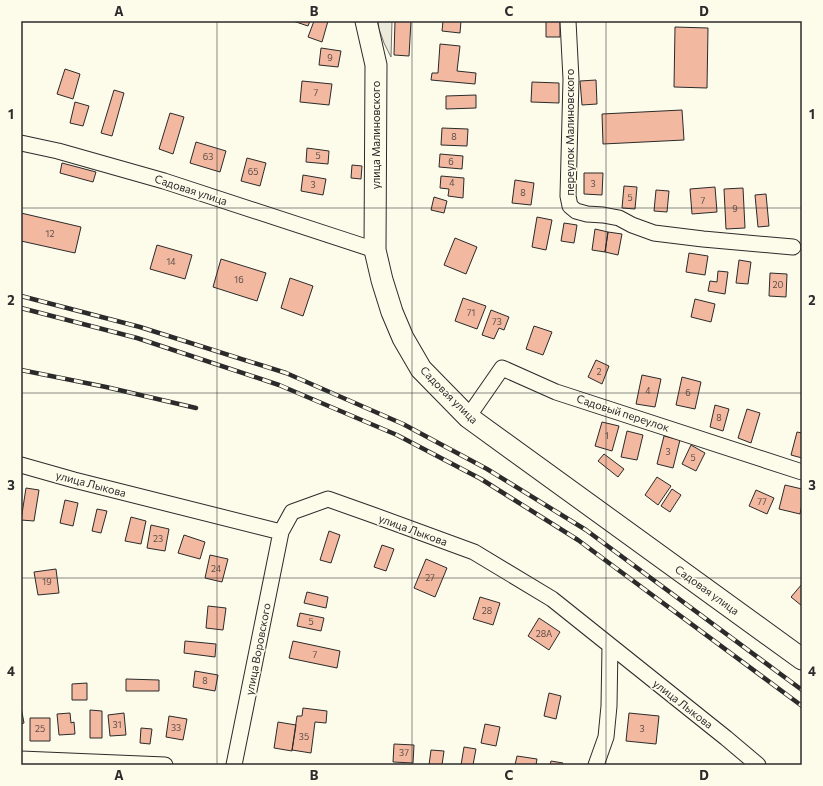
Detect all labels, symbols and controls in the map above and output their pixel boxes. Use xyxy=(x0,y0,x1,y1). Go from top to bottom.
text: A xyxy=(114,3,124,19)
text: B xyxy=(310,3,319,19)
text: C xyxy=(505,3,514,19)
text: D xyxy=(699,3,709,19)
house number: 9 xyxy=(327,52,333,63)
street label: переулок Малиновского xyxy=(563,68,576,195)
street label: улица Малиновского xyxy=(369,80,382,189)
house number: 7 xyxy=(314,87,319,98)
text: 1 xyxy=(8,106,14,122)
text: 1 xyxy=(809,106,815,122)
house number: 8 xyxy=(451,131,457,142)
house number: 5 xyxy=(315,150,321,161)
house number: 63 xyxy=(203,151,213,162)
house number: 6 xyxy=(448,156,454,167)
house number: 65 xyxy=(248,166,258,177)
street label: Садовая улица xyxy=(153,172,229,207)
house number: 4 xyxy=(449,177,455,188)
house number: 3 xyxy=(590,178,596,189)
house number: 3 xyxy=(310,179,316,190)
house number: 8 xyxy=(520,187,526,198)
house number: 5 xyxy=(627,192,633,203)
house number: 7 xyxy=(701,195,706,206)
house number: 9 xyxy=(732,203,738,214)
house number: 12 xyxy=(46,228,54,239)
house number: 14 xyxy=(166,256,176,267)
house number: 16 xyxy=(234,274,244,285)
house number: 20 xyxy=(773,279,784,290)
text: 2 xyxy=(7,292,15,308)
text: 2 xyxy=(808,292,816,308)
house number: 71 xyxy=(467,307,475,318)
house number: 73 xyxy=(492,316,502,327)
street label: Садовая улица xyxy=(418,363,481,426)
house number: 2 xyxy=(597,366,602,377)
house number: 4 xyxy=(645,385,651,396)
house number: 6 xyxy=(685,387,691,398)
street label: Садовый переулок xyxy=(575,391,671,434)
house number: 8 xyxy=(716,412,722,423)
house number: 1 xyxy=(605,430,609,441)
house number: 3 xyxy=(665,446,671,457)
house number: 5 xyxy=(690,452,696,463)
street label: улица Лыкова xyxy=(55,468,128,499)
text: 3 xyxy=(7,477,15,493)
text: 3 xyxy=(808,477,816,493)
house number: 77 xyxy=(757,496,767,507)
street label: улица Лыкова xyxy=(377,511,449,548)
house number: 23 xyxy=(153,533,163,544)
street label: Садовая улица xyxy=(673,562,742,617)
house number: 24 xyxy=(211,563,222,574)
house number: 27 xyxy=(425,572,435,583)
house number: 19 xyxy=(42,576,52,587)
street label: улица Воровского xyxy=(242,601,273,696)
house number: 28 xyxy=(482,605,492,616)
house number: 5 xyxy=(308,616,314,627)
house number: 28А xyxy=(536,628,552,639)
house number: 7 xyxy=(313,649,318,660)
text: 4 xyxy=(7,663,15,679)
text: 4 xyxy=(808,663,816,679)
house number: 8 xyxy=(202,675,208,686)
street label: улица Лыкова xyxy=(651,676,716,731)
house number: 31 xyxy=(113,719,121,730)
house number: 33 xyxy=(171,722,181,733)
house number: 25 xyxy=(35,723,45,734)
house number: 3 xyxy=(639,723,645,734)
house number: 35 xyxy=(299,731,309,742)
house number: 37 xyxy=(399,747,409,758)
text: A xyxy=(114,767,124,783)
text: B xyxy=(310,767,319,783)
text: C xyxy=(505,767,514,783)
text: D xyxy=(699,767,709,783)

